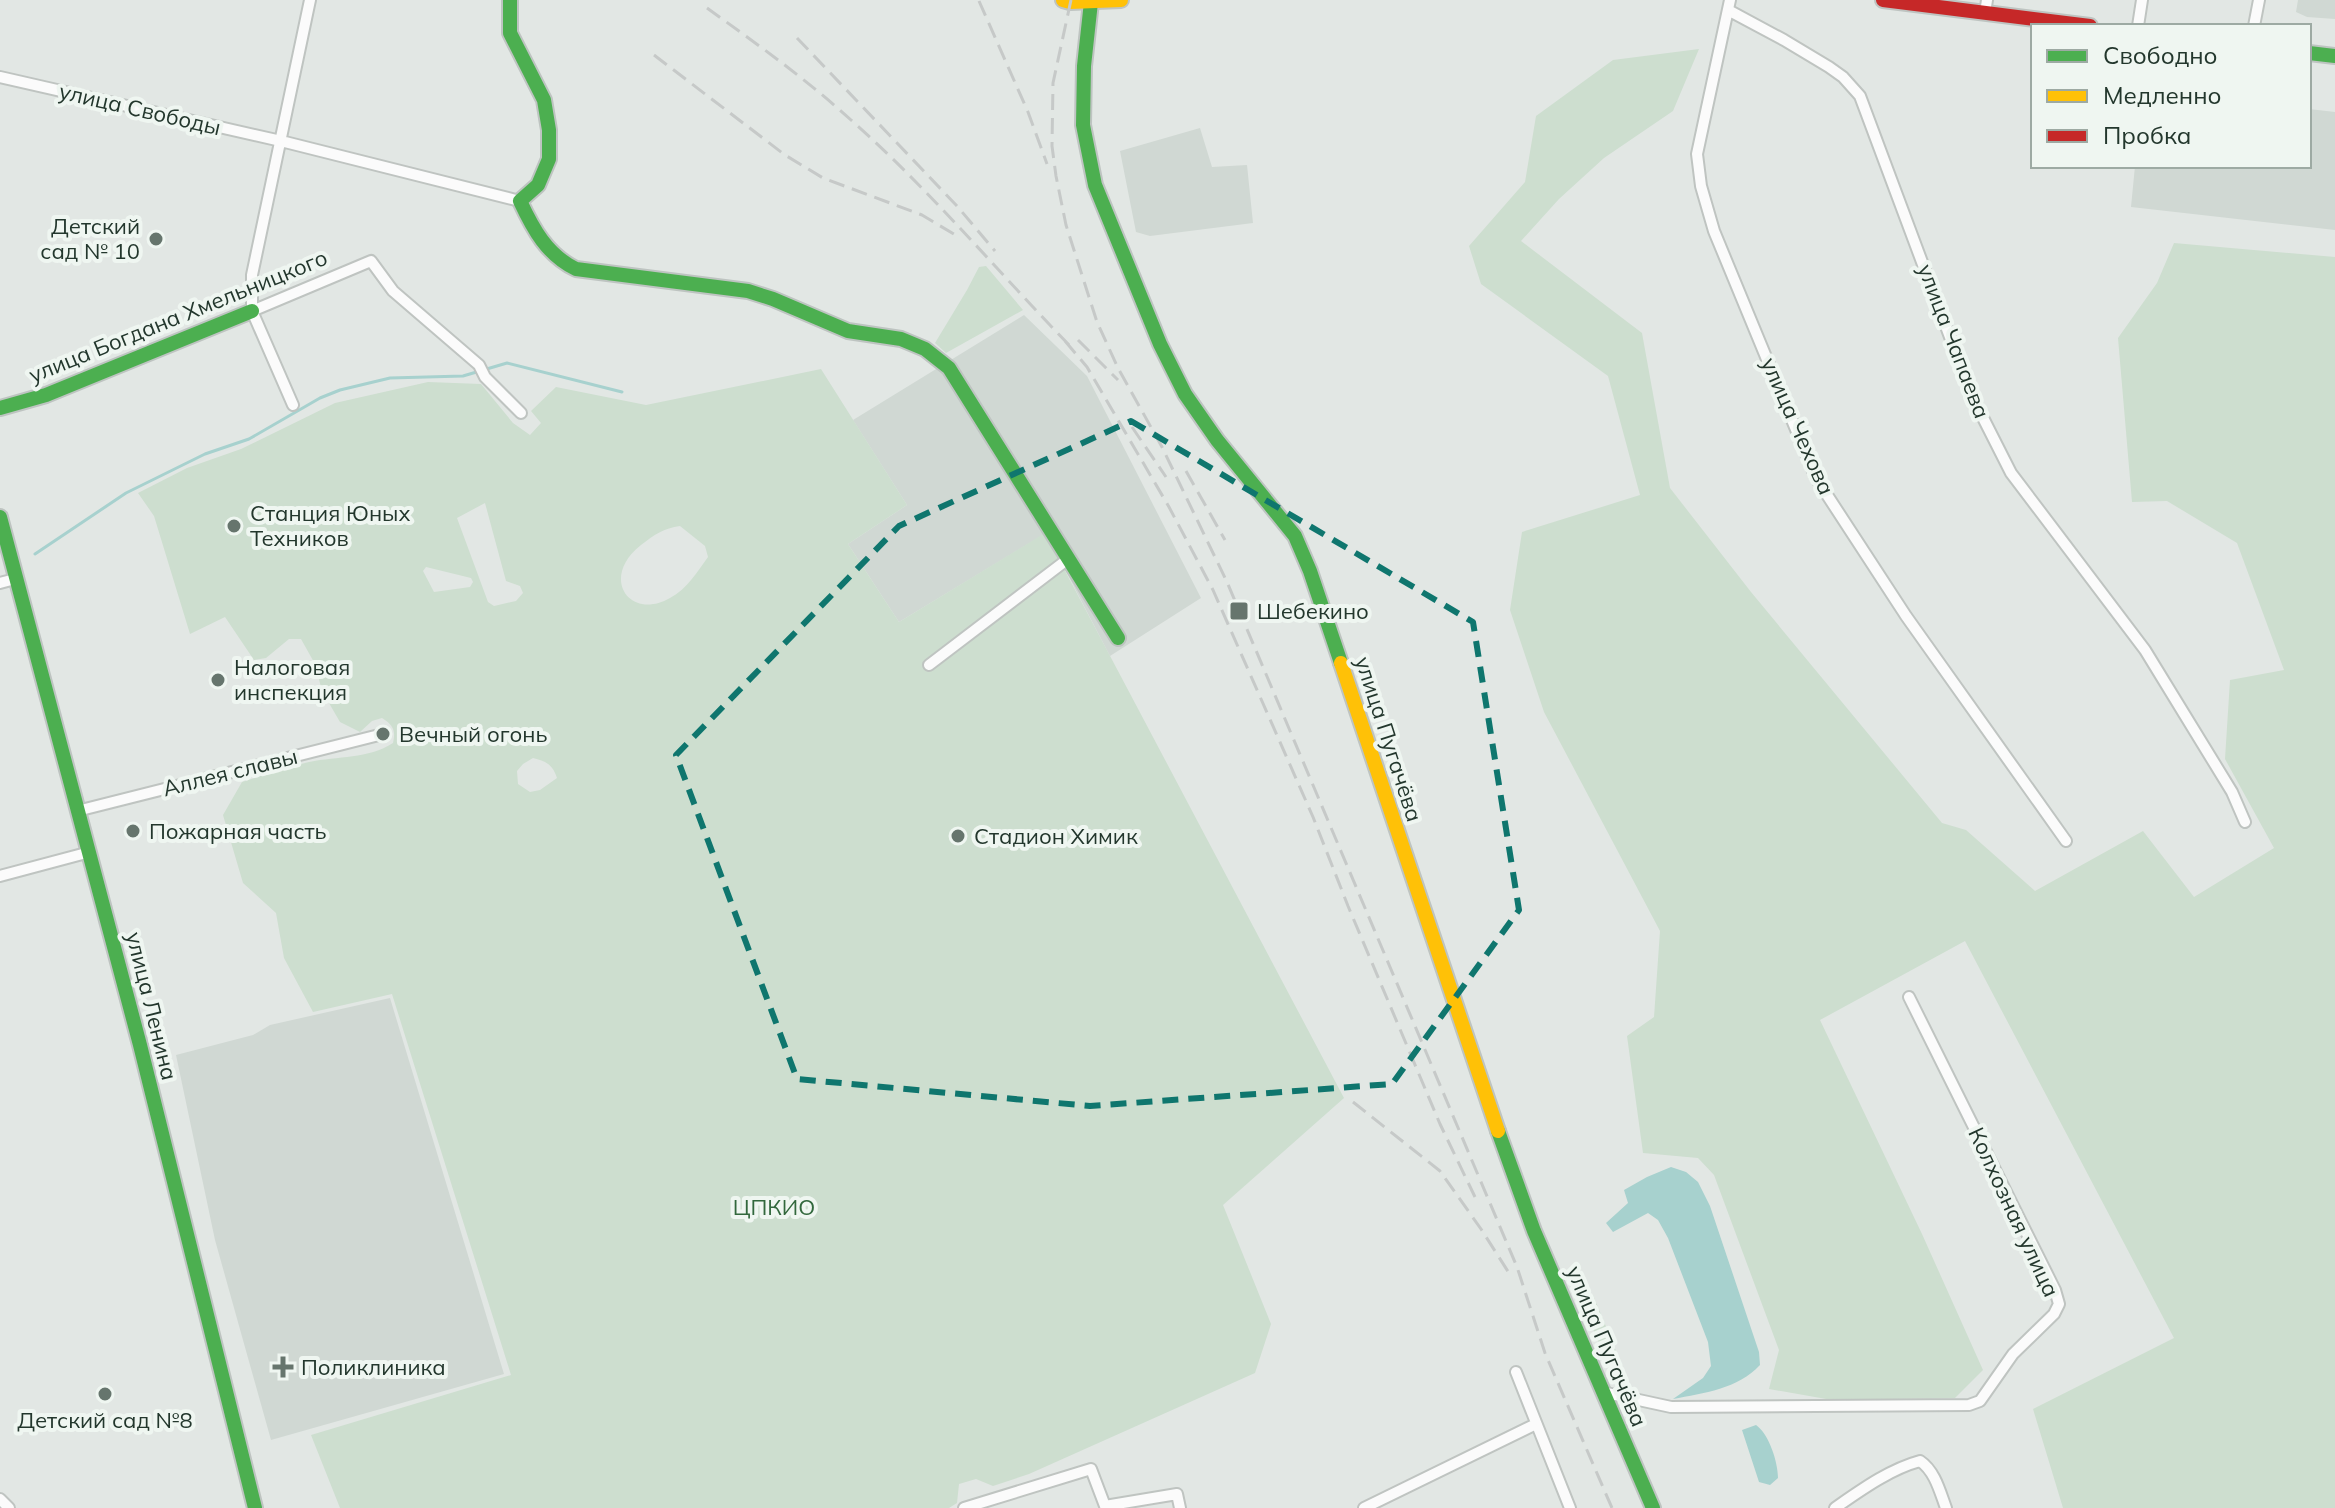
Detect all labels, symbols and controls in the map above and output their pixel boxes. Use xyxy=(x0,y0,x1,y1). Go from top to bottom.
legend xyxy=(2031,24,2311,168)
text: Свободно xyxy=(2103,40,2218,70)
street label: улица Свободы xyxy=(56,77,224,141)
text: Медленно xyxy=(2103,80,2222,110)
text: Пробка xyxy=(2103,120,2191,150)
place label: Детский сад № 10 xyxy=(40,212,140,265)
marker: Детский сад № 10 xyxy=(147,230,165,248)
street label: улица Богдана Хмельницкого xyxy=(25,243,331,389)
street label: улица Чапаева xyxy=(1912,260,1996,422)
street label: улица Чехова xyxy=(1755,353,1841,499)
place label: Станция Юных Техников xyxy=(250,499,410,552)
marker: Станция Юных Техников xyxy=(225,517,243,535)
place label: Шебекино xyxy=(1257,597,1369,625)
marker: Шебекино xyxy=(1228,600,1250,622)
place label: Налоговая инспекция xyxy=(234,653,350,706)
street label: улица Пугачёва xyxy=(1349,653,1429,825)
marker: Налоговая инспекция xyxy=(209,671,227,689)
place label: Вечный огонь xyxy=(399,720,547,748)
marker: Вечный огонь xyxy=(374,725,392,743)
street label: Аллея славы xyxy=(160,742,300,802)
place label: Пожарная часть xyxy=(149,817,327,845)
marker: Пожарная часть xyxy=(124,822,142,840)
place label: Стадион Химик xyxy=(974,822,1138,850)
marker: Стадион Химик xyxy=(949,827,967,845)
street label: улица Ленина xyxy=(120,929,184,1083)
street label: Колхозная улица xyxy=(1962,1123,2066,1301)
park label: ЦПКИО xyxy=(733,1193,815,1221)
street label: улица Пугачёва xyxy=(1560,1261,1654,1431)
place label: Поликлиника xyxy=(301,1353,446,1381)
marker: Поликлиника xyxy=(272,1356,294,1378)
marker: Детский сад №8 xyxy=(96,1385,114,1403)
place label: Детский сад №8 xyxy=(17,1406,193,1434)

